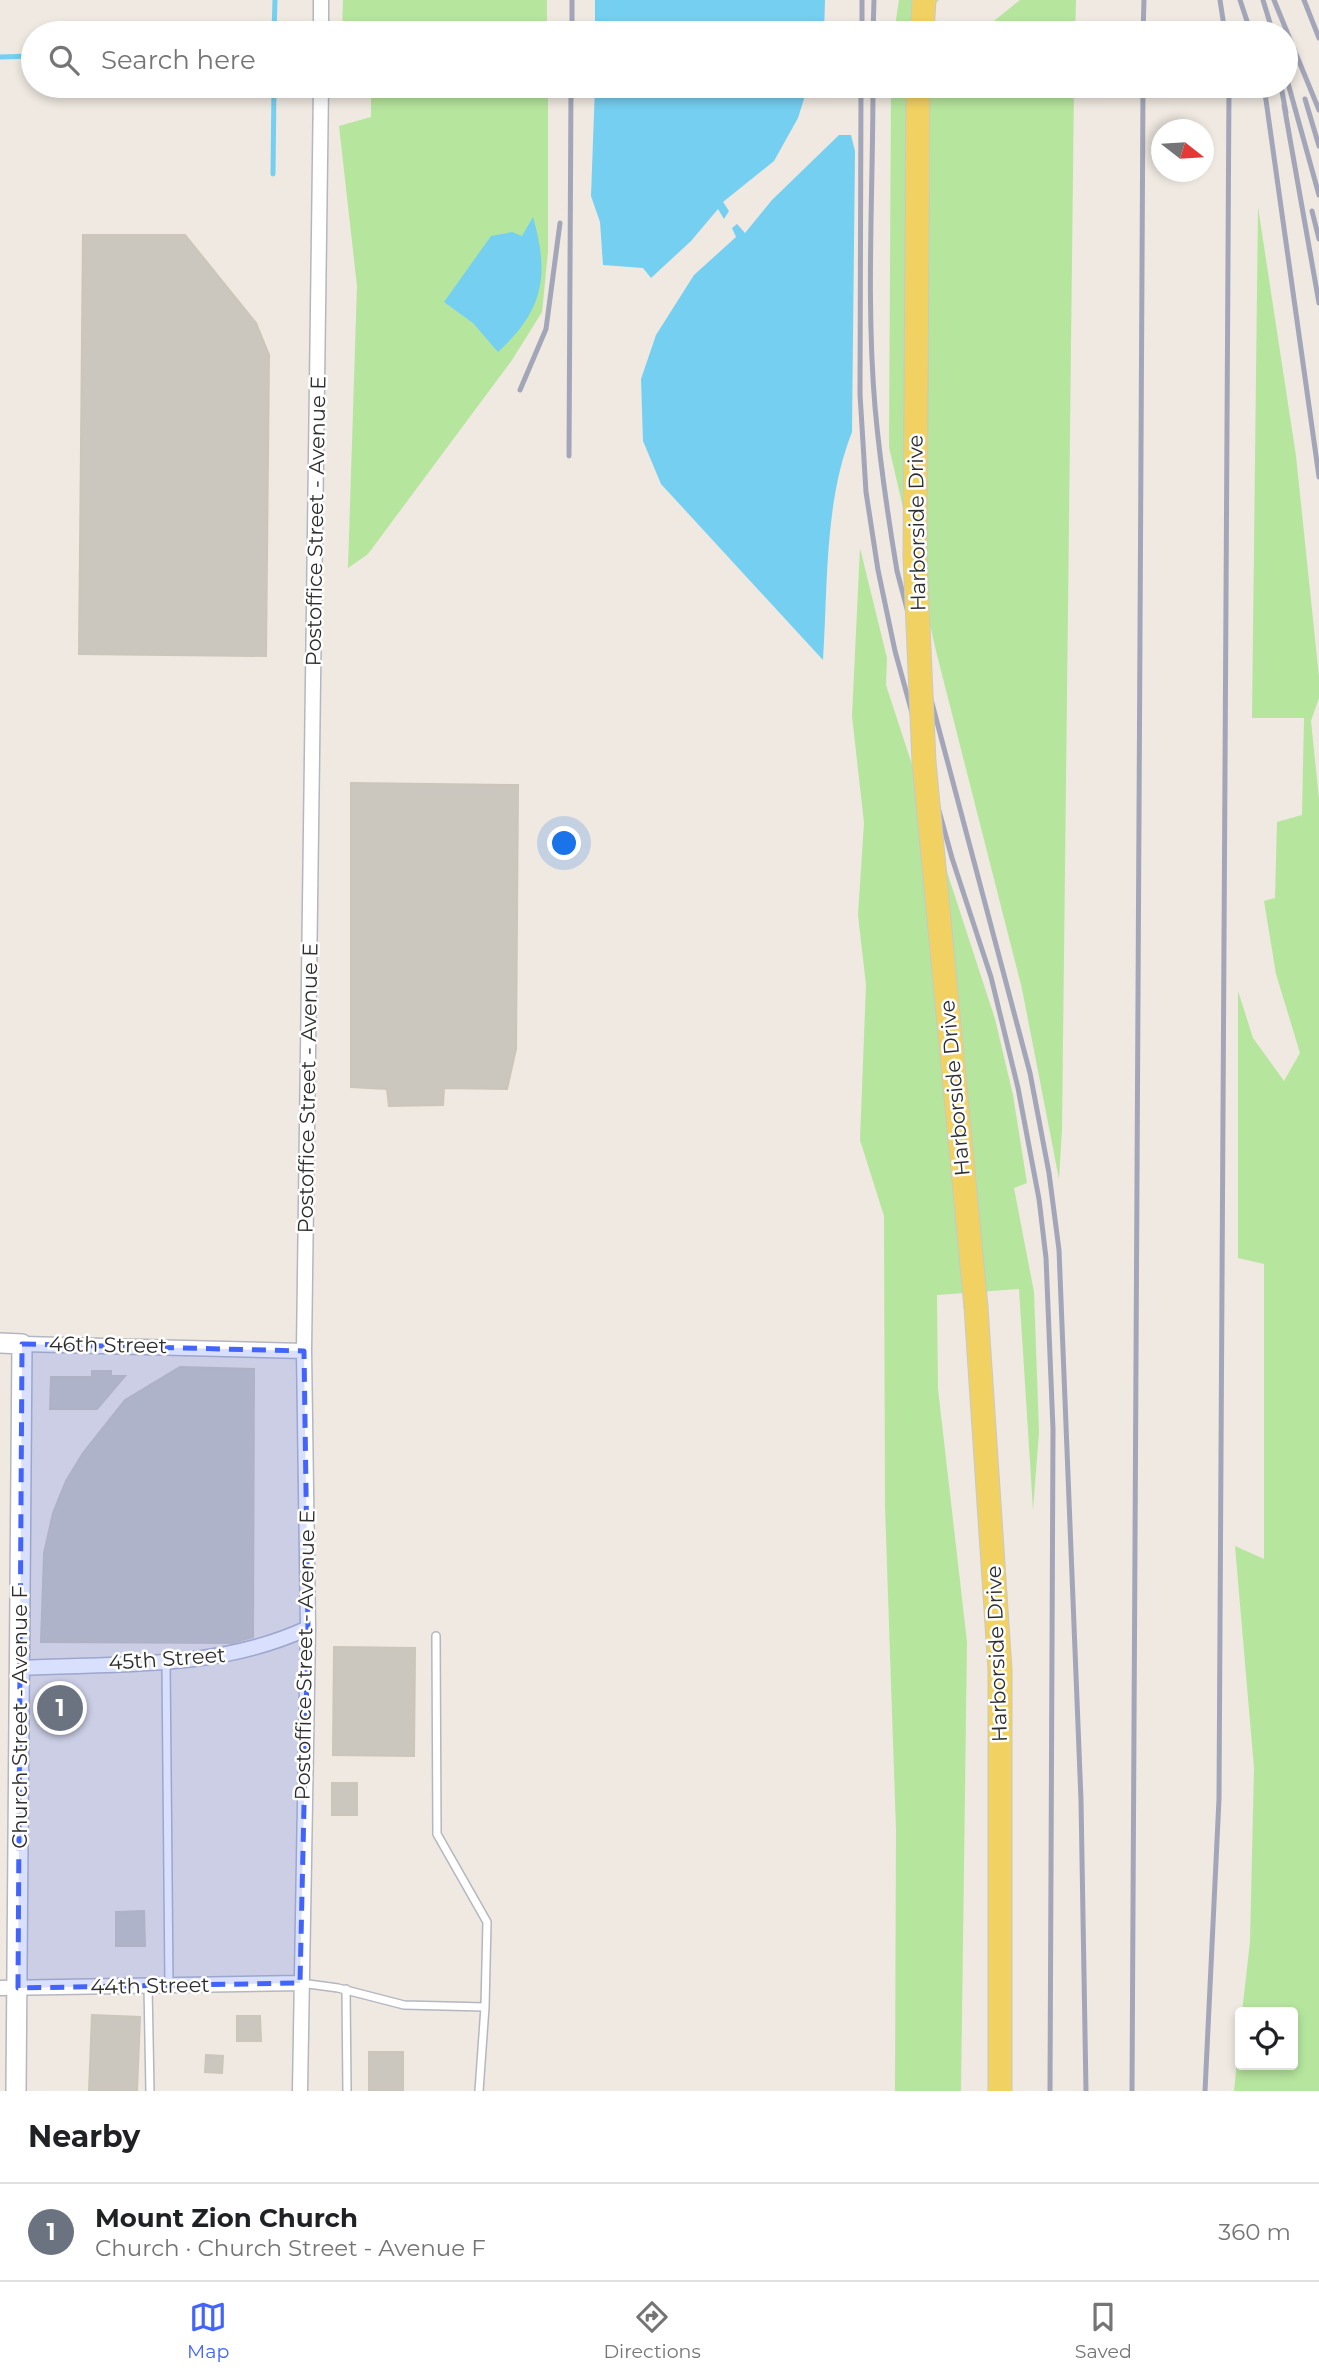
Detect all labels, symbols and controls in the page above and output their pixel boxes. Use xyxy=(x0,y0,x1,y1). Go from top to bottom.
search box xyxy=(21,21,1298,98)
icon: search xyxy=(45,41,83,79)
text: Search here xyxy=(101,44,256,76)
north arrow xyxy=(1151,119,1214,182)
street label: Postoffice Street - Avenue E xyxy=(300,376,331,666)
street label: Harborside Drive xyxy=(902,434,931,612)
your location xyxy=(547,826,581,860)
street label: Postoffice Street - Avenue E xyxy=(292,943,323,1233)
street label: Harborside Drive xyxy=(934,999,975,1177)
street label: 46th Street xyxy=(49,1331,167,1358)
street label: Postoffice Street - Avenue E xyxy=(289,1510,320,1800)
street label: Harborside Drive xyxy=(981,1565,1012,1743)
street label: Church Street - Avenue F xyxy=(7,1585,32,1849)
street label: 45th Street xyxy=(108,1642,226,1675)
pin: 1 xyxy=(37,1682,83,1734)
street label: 44th Street xyxy=(90,1972,210,1999)
map controls xyxy=(1235,2007,1298,2070)
button: locate xyxy=(1235,2007,1298,2070)
text: Nearby xyxy=(28,2118,140,2155)
text: Mount Zion Church xyxy=(95,2202,358,2234)
text: 1 xyxy=(46,2218,56,2246)
text: 360 m xyxy=(1218,2218,1291,2246)
text: Church · Church Street - Avenue F xyxy=(95,2234,486,2262)
tab: Map xyxy=(187,2298,229,2363)
tab: Directions xyxy=(603,2298,701,2363)
tab: Saved xyxy=(1075,2298,1132,2363)

